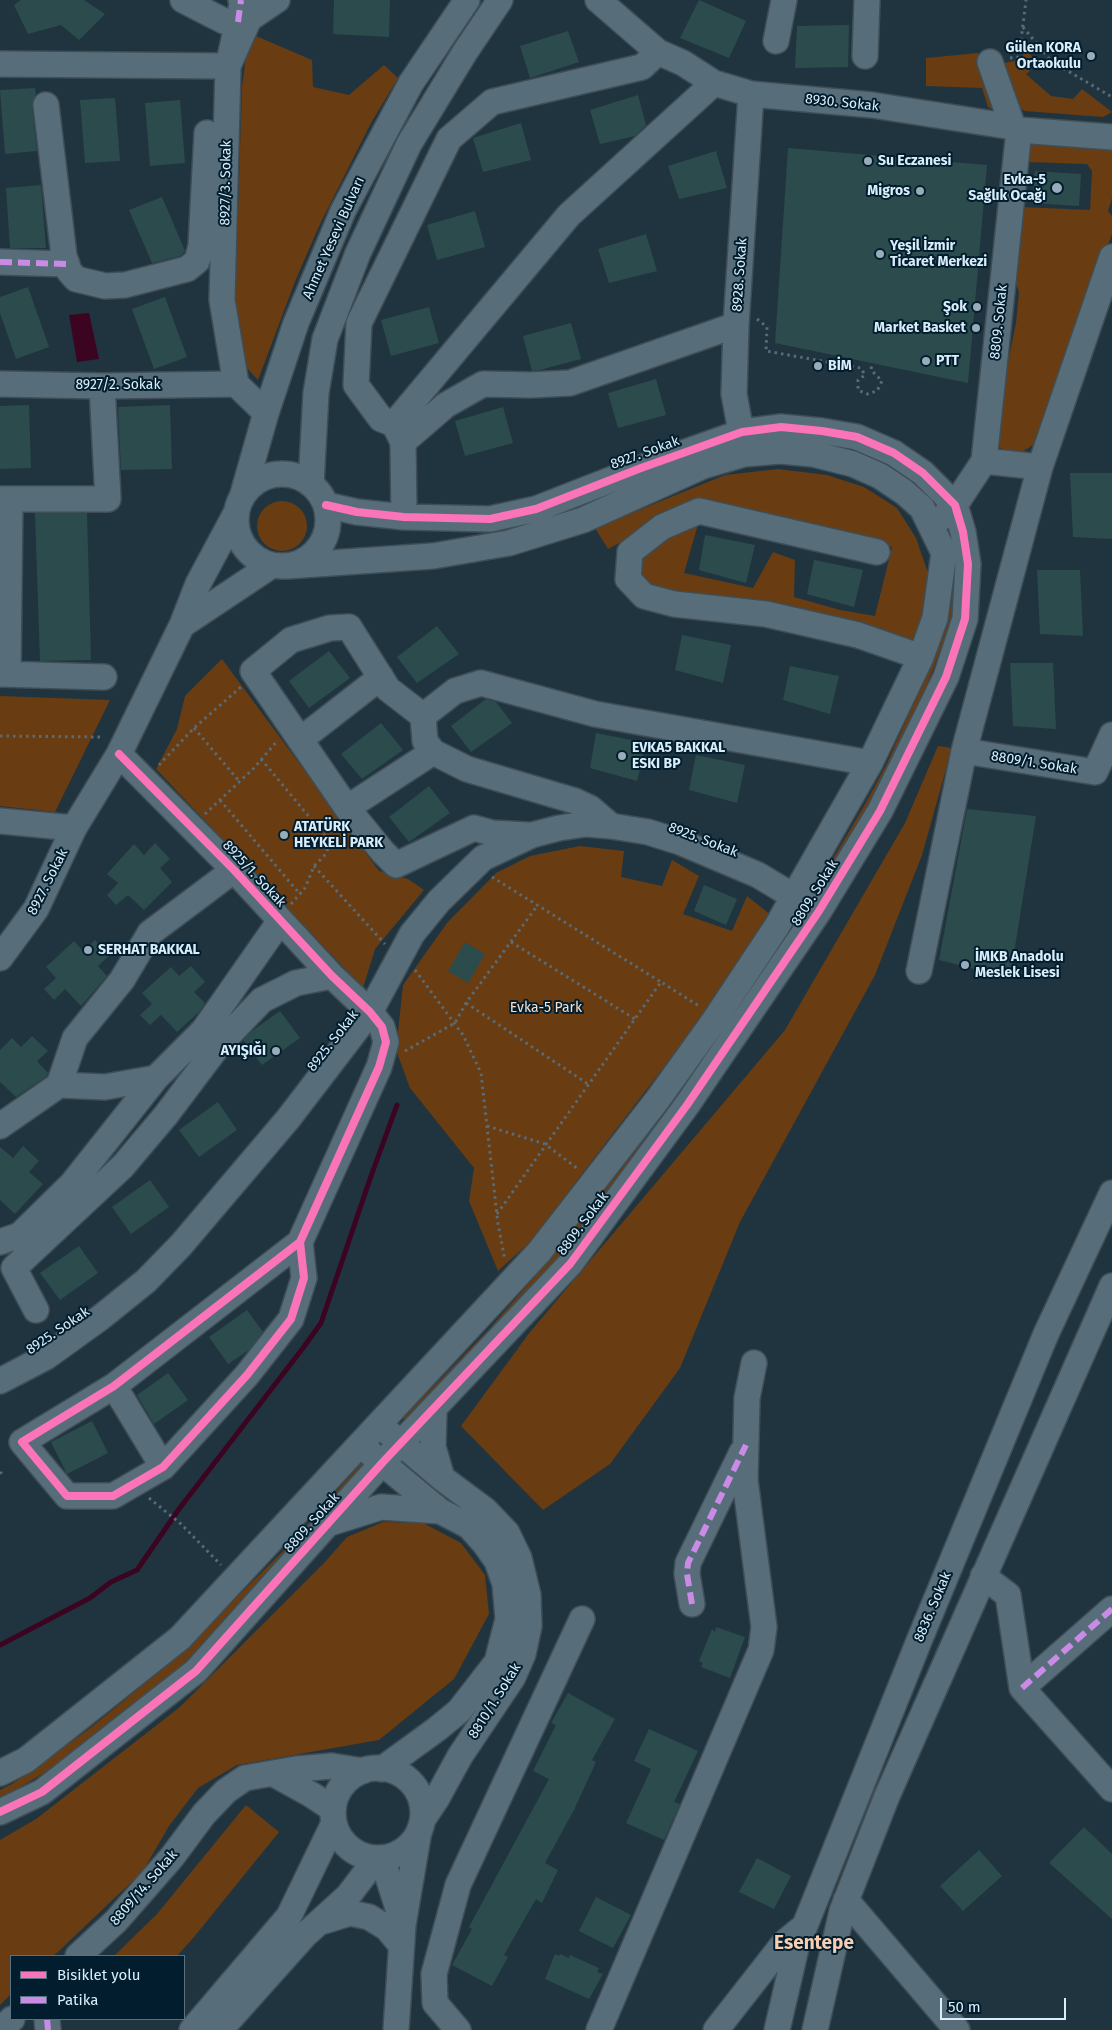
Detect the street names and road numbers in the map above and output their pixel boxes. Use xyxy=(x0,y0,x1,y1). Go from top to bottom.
street label: 8930. Sokak xyxy=(804,91,880,115)
street label: 8927/3. Sokak xyxy=(217,140,235,226)
street label: Ahmet Yesevi Bulvarı xyxy=(299,174,369,302)
street label: 8928. Sokak xyxy=(729,238,751,312)
street label: 8809. Sokak xyxy=(987,284,1011,360)
street label: 8927/2. Sokak xyxy=(75,377,161,393)
street label: 8927. Sokak xyxy=(608,433,682,473)
street label: 8809/1. Sokak xyxy=(990,748,1078,778)
street label: 8925. Sokak xyxy=(666,819,740,861)
street label: 8925/1. Sokak xyxy=(219,837,289,911)
street label: 8927. Sokak xyxy=(24,846,72,918)
street label: 8809. Sokak xyxy=(788,857,842,929)
street label: 8925. Sokak xyxy=(304,1007,362,1075)
street label: 8809. Sokak xyxy=(554,1189,612,1259)
street label: 8925. Sokak xyxy=(23,1304,93,1358)
street label: 8809. Sokak xyxy=(281,1489,343,1557)
street label: 8836. Sokak xyxy=(911,1569,955,1645)
street label: 8810/1. Sokak xyxy=(465,1660,525,1742)
street label: 8809/14. Sokak xyxy=(107,1847,181,1929)

